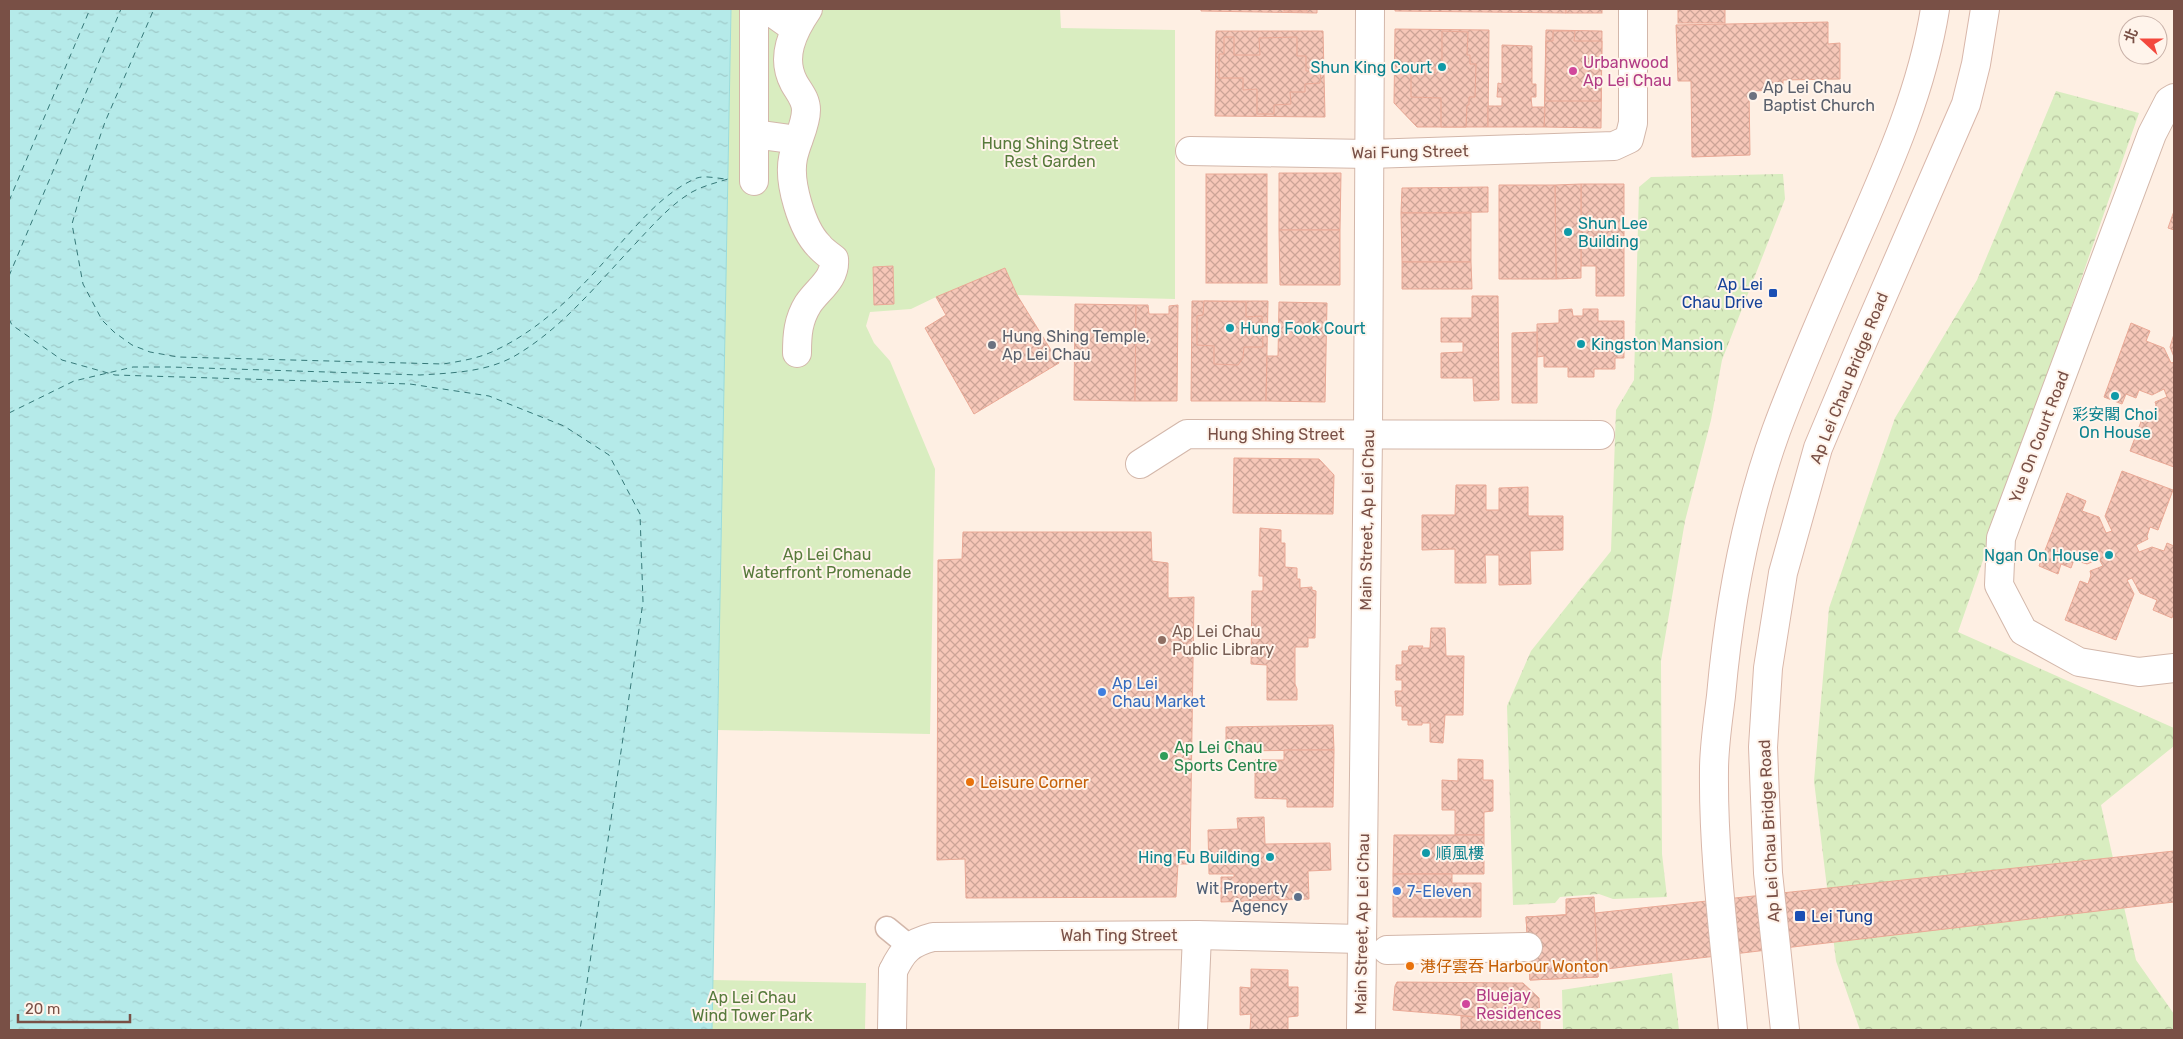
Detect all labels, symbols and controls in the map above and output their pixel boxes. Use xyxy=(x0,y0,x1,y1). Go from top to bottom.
north arrow xyxy=(2118,15,2168,65)
text: 北 xyxy=(2121,26,2142,45)
place label: Urbanwood Ap Lei Chau xyxy=(1583,53,1672,90)
place label: Shun King Court xyxy=(1311,58,1432,77)
marker: Shun King Court xyxy=(1436,61,1448,73)
marker: Urbanwood Ap Lei Chau xyxy=(1567,65,1579,77)
place label: Ap Lei Chau Baptist Church xyxy=(1763,78,1875,115)
marker: Ap Lei Chau Baptist Church xyxy=(1747,90,1759,102)
park label: Hung Shing Street Rest Garden xyxy=(981,134,1119,171)
street label: Wai Fung Street xyxy=(1351,141,1469,163)
place label: Shun Lee Building xyxy=(1578,214,1648,251)
marker: Shun Lee Building xyxy=(1562,226,1574,238)
place label: Ap Lei Chau Drive xyxy=(1682,275,1763,312)
marker: Ap Lei Chau Drive xyxy=(1767,287,1779,299)
street label: Ap Lei Chau Bridge Road xyxy=(1806,290,1892,466)
place label: Hung Fook Court xyxy=(1240,319,1366,338)
marker: Hung Fook Court xyxy=(1224,322,1236,334)
place label: Hung Shing Temple, Ap Lei Chau xyxy=(1002,327,1150,364)
place label: Kingston Mansion xyxy=(1591,335,1723,354)
marker: Kingston Mansion xyxy=(1575,338,1587,350)
marker: Hung Shing Temple, Ap Lei Chau xyxy=(986,339,998,351)
street label: Yue On Court Road xyxy=(2005,368,2073,506)
marker: 彩安閣 Choi On House xyxy=(2109,390,2121,402)
place label: 彩安閣 Choi On House xyxy=(2072,405,2158,442)
street label: Hung Shing Street xyxy=(1207,425,1345,444)
street label: Main Street, Ap Lei Chau xyxy=(1356,429,1378,611)
park label: Ap Lei Chau Waterfront Promenade xyxy=(742,545,912,582)
place label: Ngan On House xyxy=(1984,546,2099,565)
marker: Ngan On House xyxy=(2103,549,2115,561)
place label: Ap Lei Chau Public Library xyxy=(1172,622,1274,659)
marker: Ap Lei Chau Public Library xyxy=(1156,634,1168,646)
place label: Ap Lei Chau Market xyxy=(1112,674,1205,711)
marker: Ap Lei Chau Market xyxy=(1096,686,1108,698)
place label: Ap Lei Chau Sports Centre xyxy=(1174,738,1277,775)
street label: Ap Lei Chau Bridge Road xyxy=(1755,739,1783,923)
marker: Ap Lei Chau Sports Centre xyxy=(1158,750,1170,762)
place label: Leisure Corner xyxy=(980,773,1089,792)
marker: Leisure Corner xyxy=(964,776,976,788)
street label: Main Street, Ap Lei Chau xyxy=(1351,833,1373,1015)
place label: 順風樓 xyxy=(1436,844,1484,863)
marker: 順風樓 xyxy=(1420,847,1432,859)
place label: Hing Fu Building xyxy=(1138,848,1260,867)
marker: Hing Fu Building xyxy=(1264,851,1276,863)
place label: Wit Property Agency xyxy=(1196,879,1288,916)
place label: 7-Eleven xyxy=(1407,882,1472,901)
marker: 7-Eleven xyxy=(1391,885,1403,897)
marker: Wit Property Agency xyxy=(1292,891,1304,903)
place label: Lei Tung xyxy=(1811,907,1873,926)
marker: Lei Tung xyxy=(1793,909,1807,923)
street label: Wah Ting Street xyxy=(1060,926,1178,945)
place label: 港仔雲吞 Harbour Wonton xyxy=(1420,957,1608,976)
marker: 港仔雲吞 Harbour Wonton xyxy=(1404,960,1416,972)
place label: Bluejay Residences xyxy=(1476,986,1562,1023)
park label: Ap Lei Chau Wind Tower Park xyxy=(692,988,813,1025)
scale bar xyxy=(18,992,130,1024)
marker: Bluejay Residences xyxy=(1460,998,1472,1010)
text: 20 m xyxy=(25,1000,60,1018)

